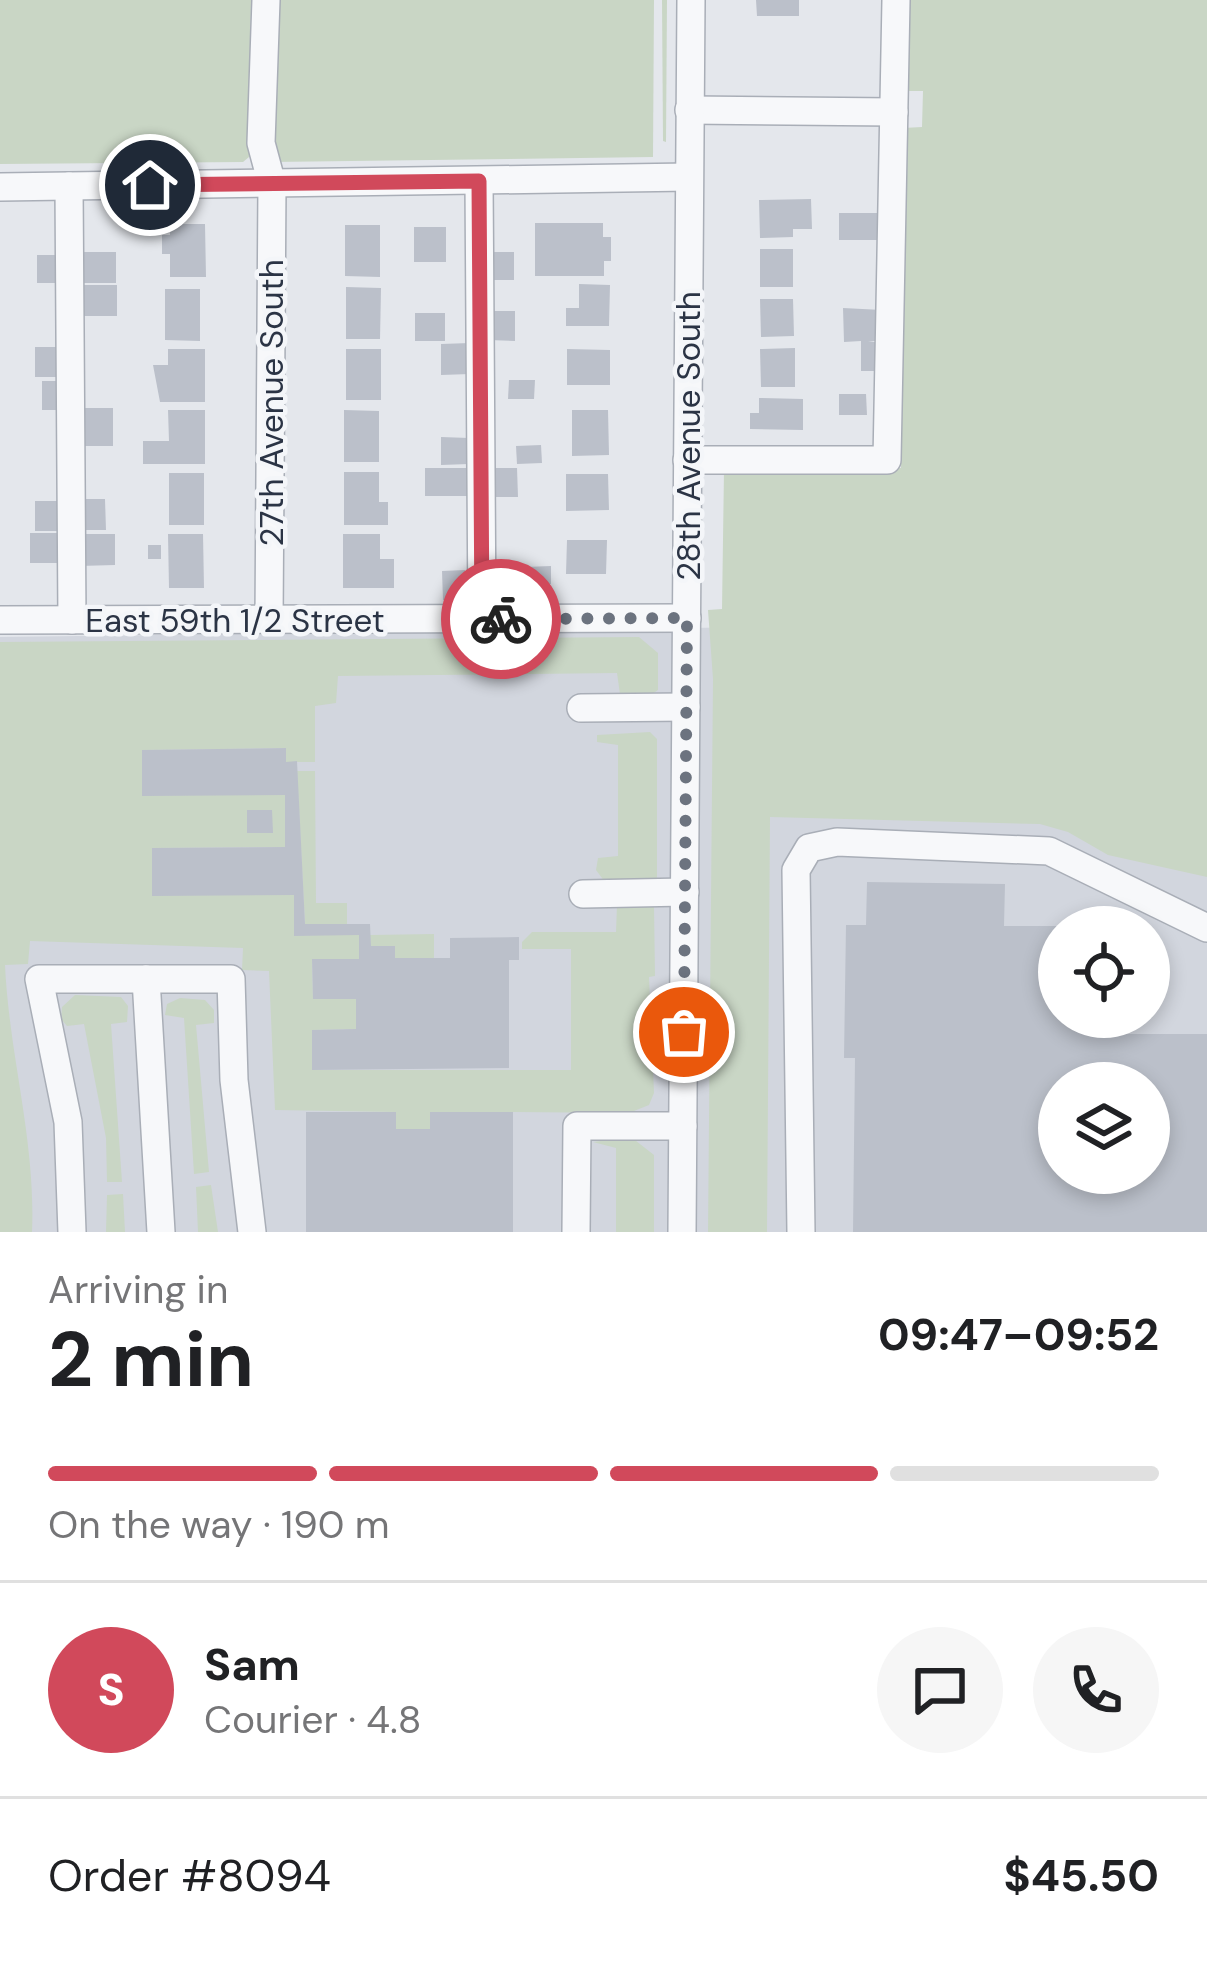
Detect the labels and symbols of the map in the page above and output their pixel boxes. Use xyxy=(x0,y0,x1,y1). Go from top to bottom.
pin xyxy=(99,134,201,236)
street label: 27th Avenue South xyxy=(250,259,293,547)
street label: 28th Avenue South xyxy=(667,291,710,581)
courier xyxy=(441,559,561,679)
street label: East 59th 1/2 Street xyxy=(85,599,385,642)
pin xyxy=(633,981,735,1083)

